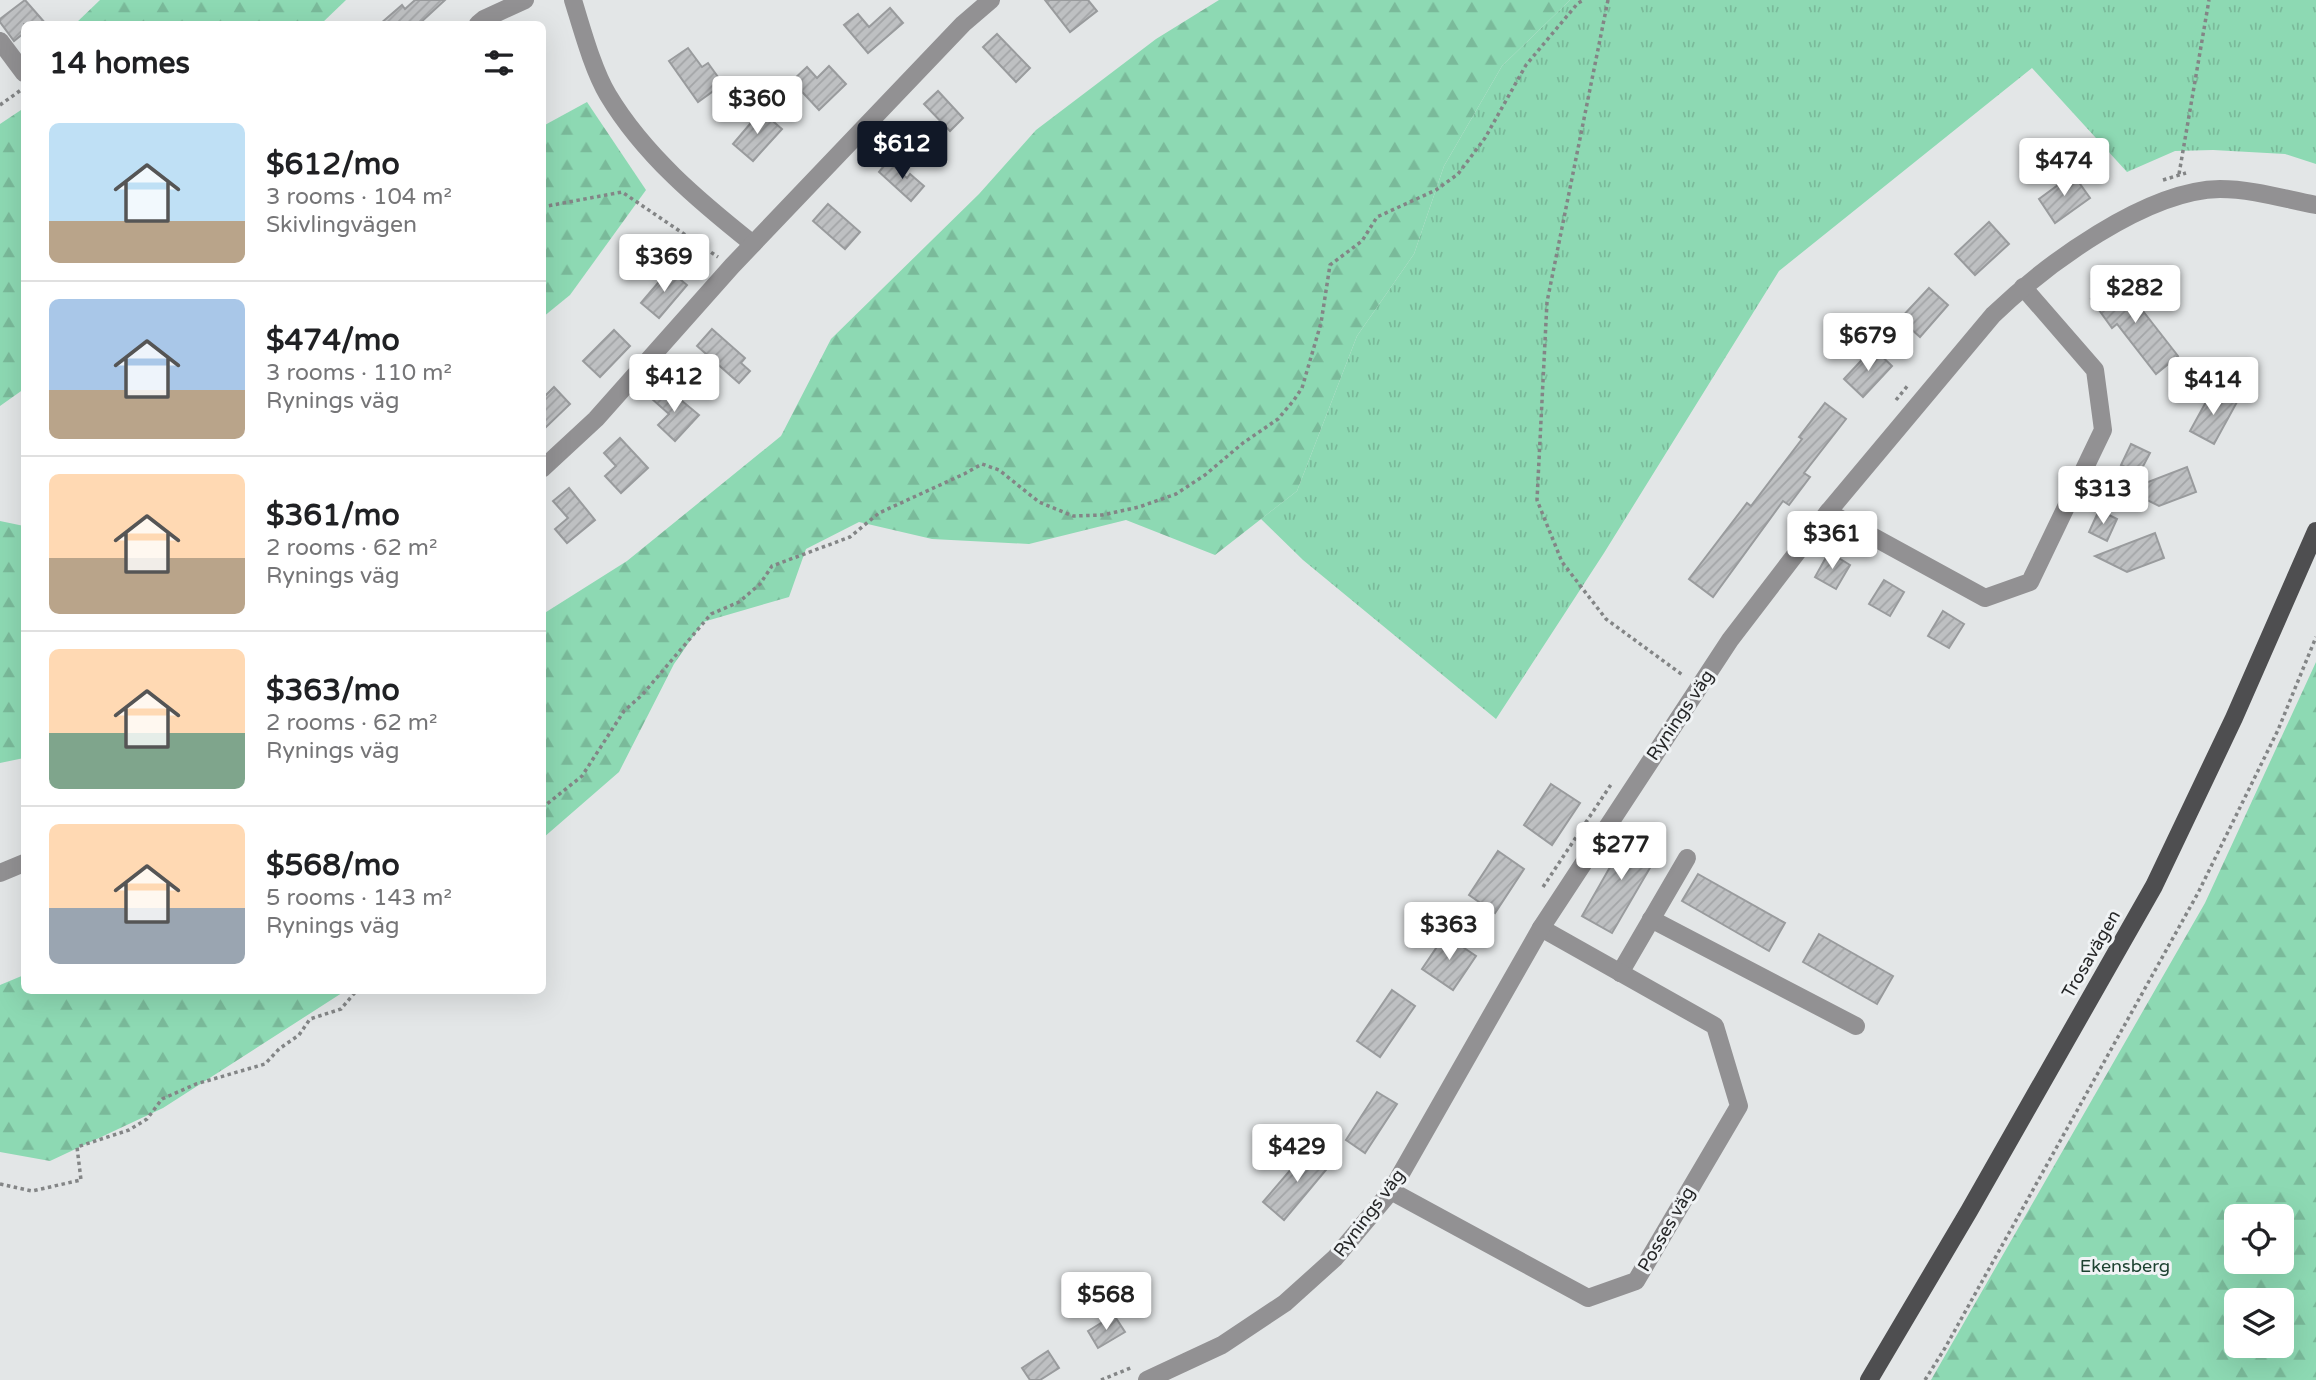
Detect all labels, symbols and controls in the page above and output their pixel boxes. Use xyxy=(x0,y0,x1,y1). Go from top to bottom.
icon: filters xyxy=(480,44,518,82)
text: 14 homes xyxy=(49,45,190,82)
pin: $360 xyxy=(716,76,798,136)
text: $360 xyxy=(728,85,786,113)
pin: $612 xyxy=(861,122,943,181)
text: $612 xyxy=(873,130,931,158)
pin: $474 xyxy=(2023,138,2105,198)
text: $612/mo xyxy=(266,146,400,183)
text: $474 xyxy=(2035,147,2093,175)
icon: home xyxy=(105,151,189,235)
text: 3 rooms · 104 m² xyxy=(266,183,452,211)
text: Skivlingvägen xyxy=(266,211,417,239)
pin: $369 xyxy=(623,234,705,294)
text: $369 xyxy=(635,243,693,271)
pin: $282 xyxy=(2094,266,2176,325)
text: $282 xyxy=(2106,274,2164,302)
pin: $679 xyxy=(1827,314,1909,373)
text: $474/mo xyxy=(266,322,400,359)
text: $679 xyxy=(1839,322,1897,350)
icon: home xyxy=(105,327,189,411)
pin: $412 xyxy=(633,354,715,414)
pin: $414 xyxy=(2172,358,2254,417)
text: 3 rooms · 110 m² xyxy=(266,359,452,387)
text: $412 xyxy=(645,363,703,391)
text: $414 xyxy=(2184,366,2242,394)
text: Rynings väg xyxy=(266,387,400,415)
pin: $313 xyxy=(2062,466,2144,526)
text: $313 xyxy=(2074,475,2132,503)
text: $361/mo xyxy=(266,497,400,534)
icon: home xyxy=(105,502,189,586)
pin: $361 xyxy=(1791,512,1873,571)
text: $361 xyxy=(1803,520,1861,548)
text: 2 rooms · 62 m² xyxy=(266,534,437,562)
text: Rynings väg xyxy=(266,562,400,590)
street label: Rynings väg xyxy=(1642,666,1718,764)
text: $363/mo xyxy=(266,672,400,709)
icon: home xyxy=(105,677,189,761)
text: 2 rooms · 62 m² xyxy=(266,709,437,737)
text: Rynings väg xyxy=(266,737,400,765)
pin: $277 xyxy=(1580,822,1662,882)
text: $277 xyxy=(1592,831,1650,859)
text: $568/mo xyxy=(266,847,400,884)
icon: home xyxy=(105,852,189,936)
text: 5 rooms · 143 m² xyxy=(266,884,452,912)
pin: $363 xyxy=(1408,902,1490,962)
street label: Trosavägen xyxy=(2057,906,2125,1002)
text: $363 xyxy=(1420,911,1478,939)
text: Rynings väg xyxy=(266,912,400,940)
pin: $429 xyxy=(1256,1124,1338,1184)
text: $429 xyxy=(1268,1133,1326,1161)
street label: Rynings väg xyxy=(1329,1165,1409,1261)
street label: Posses väg xyxy=(1633,1183,1699,1275)
map controls xyxy=(2224,1204,2294,1358)
button: locate xyxy=(2224,1204,2294,1274)
park label: Ekensberg xyxy=(2080,1255,2170,1277)
pin: $568 xyxy=(1065,1272,1147,1332)
text: $568 xyxy=(1077,1281,1135,1309)
button: layers xyxy=(2224,1288,2294,1358)

